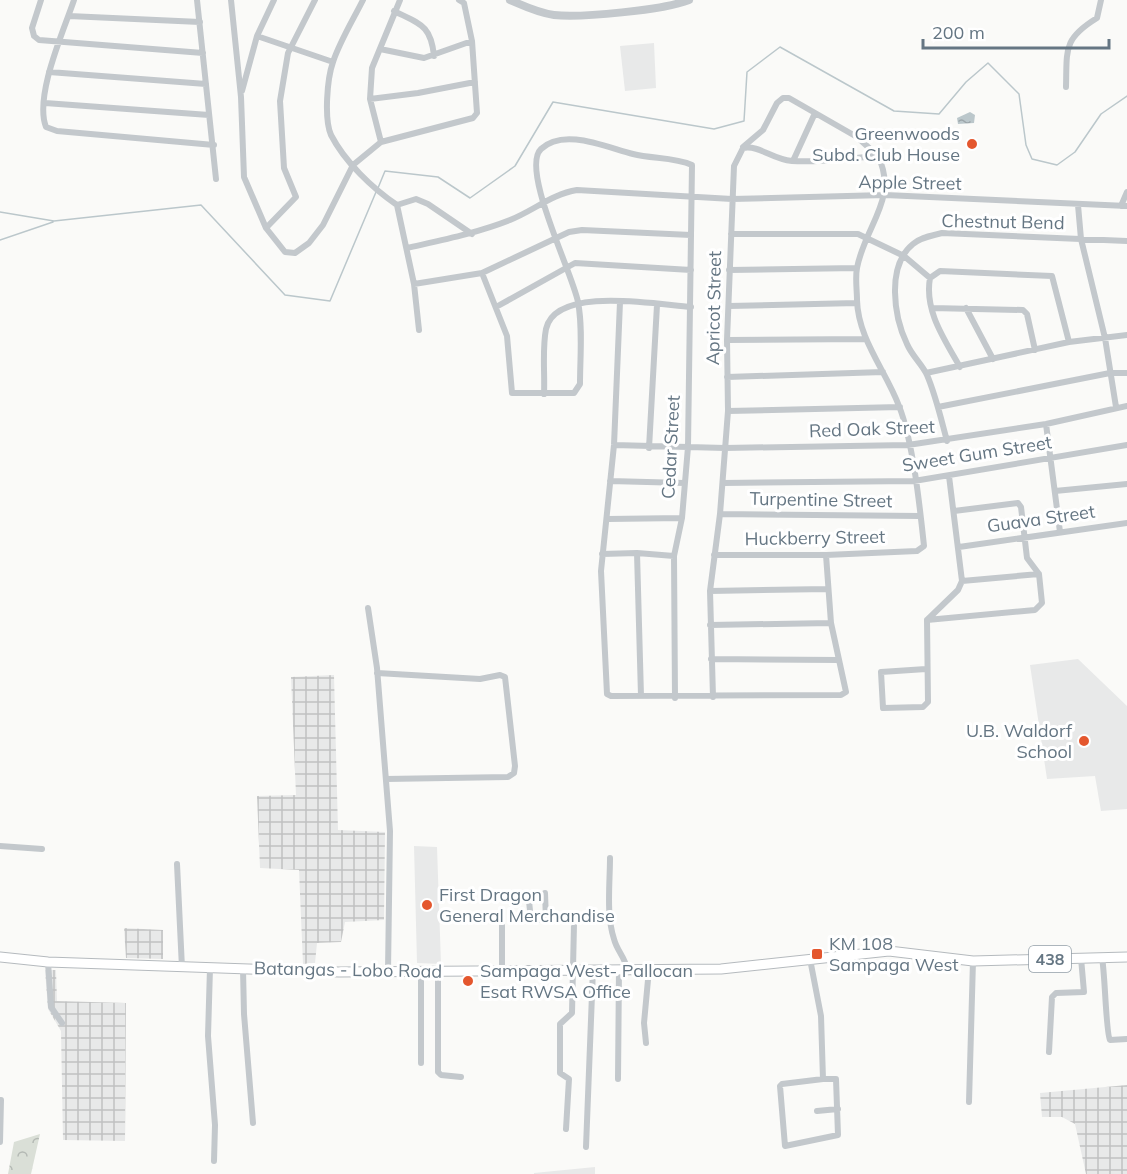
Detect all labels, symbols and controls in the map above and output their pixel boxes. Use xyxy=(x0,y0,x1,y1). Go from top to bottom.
scale bar xyxy=(923,12,1109,50)
text: 200 m xyxy=(932,21,985,44)
place label: Greenwoods Subd. Club House xyxy=(812,122,960,166)
marker: Greenwoods Subd. Club House xyxy=(965,137,979,151)
street label: Apple Street xyxy=(858,170,962,195)
street label: Chestnut Bend xyxy=(941,209,1065,234)
street label: Apricot Street xyxy=(701,251,726,365)
street label: Cedar Street xyxy=(656,394,685,500)
street label: Red Oak Street xyxy=(809,415,935,442)
street label: Sweet Gum Street xyxy=(901,430,1053,477)
street label: Turpentine Street xyxy=(749,487,893,512)
street label: Guava Street xyxy=(985,500,1096,537)
street label: Huckberry Street xyxy=(745,525,885,550)
place label: U.B. Waldorf School xyxy=(966,719,1073,763)
marker: U.B. Waldorf School xyxy=(1077,734,1091,748)
place label: First Dragon General Merchandise xyxy=(439,883,615,927)
marker: First Dragon General Merchandise xyxy=(420,898,434,912)
place label: KM 108 Sampaga West xyxy=(829,932,959,976)
road number: 438 xyxy=(1029,946,1071,972)
marker: KM 108 Sampaga West xyxy=(810,947,824,961)
street label: Batangas - Lobo Road xyxy=(254,956,442,983)
place label: Sampaga West- Pallocan Esat RWSA Office xyxy=(480,959,693,1003)
marker: Sampaga West- Pallocan Esat RWSA Office xyxy=(461,974,475,988)

